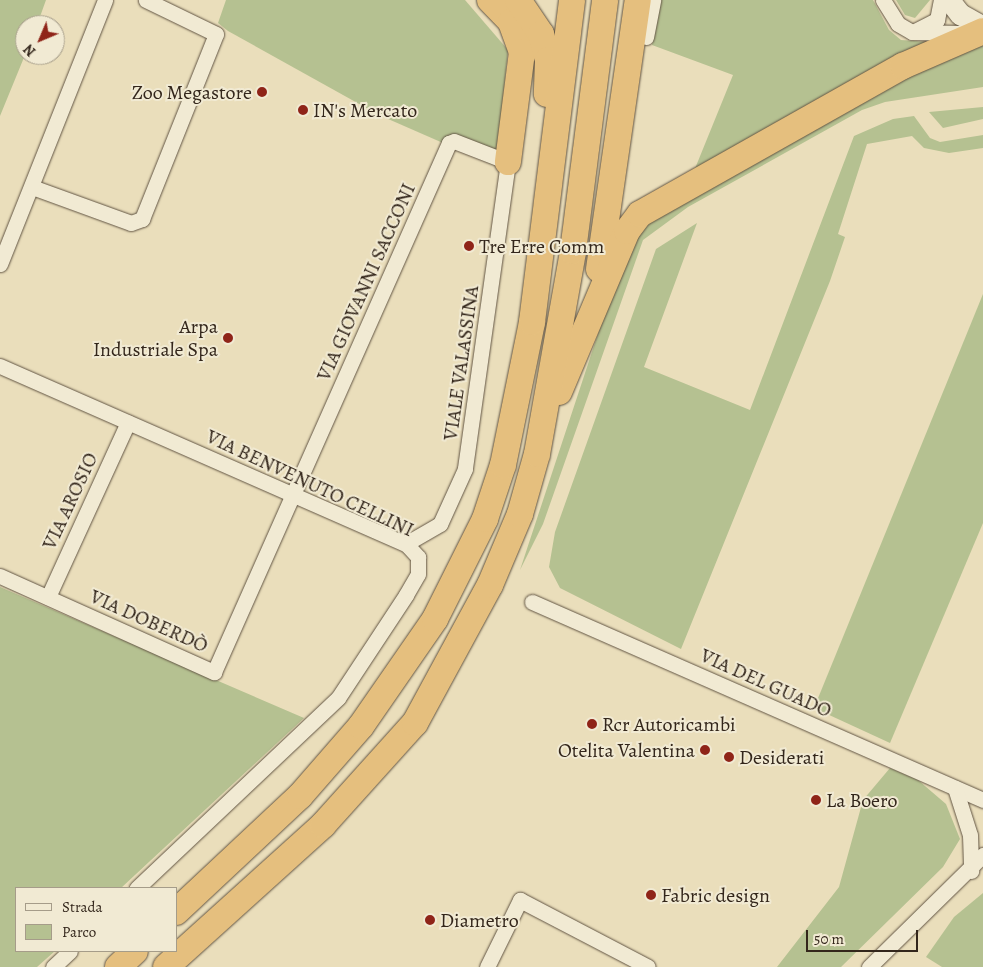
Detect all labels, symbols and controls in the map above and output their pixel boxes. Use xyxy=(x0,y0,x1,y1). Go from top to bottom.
north arrow xyxy=(15,15,65,65)
text: N xyxy=(19,40,40,61)
place label: Zoo Megastore xyxy=(132,80,252,104)
marker: Zoo Megastore xyxy=(256,86,268,98)
place label: IN's Mercato xyxy=(313,98,417,122)
marker: IN's Mercato xyxy=(297,104,309,116)
street label: VIA GIOVANNI SACCONI xyxy=(312,179,420,385)
place label: Tre Erre Comm xyxy=(479,234,604,258)
marker: Tre Erre Comm xyxy=(463,240,475,252)
street label: VIALE VALASSINA xyxy=(438,284,484,442)
place label: Arpa Industriale Spa xyxy=(93,314,218,361)
marker: Arpa Industriale Spa xyxy=(222,332,234,344)
street label: VIA BENVENUTO CELLINI xyxy=(202,424,418,542)
street label: VIA AROSIO xyxy=(37,449,103,553)
street label: VIA DOBERDÒ xyxy=(86,584,212,658)
street label: VIA DEL GUADO xyxy=(697,643,835,723)
place label: Rcr Autoricambi xyxy=(602,712,736,736)
marker: Rcr Autoricambi xyxy=(586,718,598,730)
place label: Otelita Valentina xyxy=(558,738,695,762)
marker: Otelita Valentina xyxy=(699,744,711,756)
place label: Desiderati xyxy=(739,745,824,769)
marker: Desiderati xyxy=(723,751,735,763)
place label: La Boero xyxy=(826,788,897,812)
marker: La Boero xyxy=(810,794,822,806)
place label: Fabric design xyxy=(661,883,770,907)
legend xyxy=(15,887,178,952)
marker: Fabric design xyxy=(645,889,657,901)
text: Strada xyxy=(62,897,103,917)
place label: Diametro xyxy=(440,908,519,932)
marker: Diametro xyxy=(424,914,436,926)
scale bar xyxy=(808,920,920,952)
text: Parco xyxy=(62,922,96,942)
text: 50 m xyxy=(814,929,844,949)

